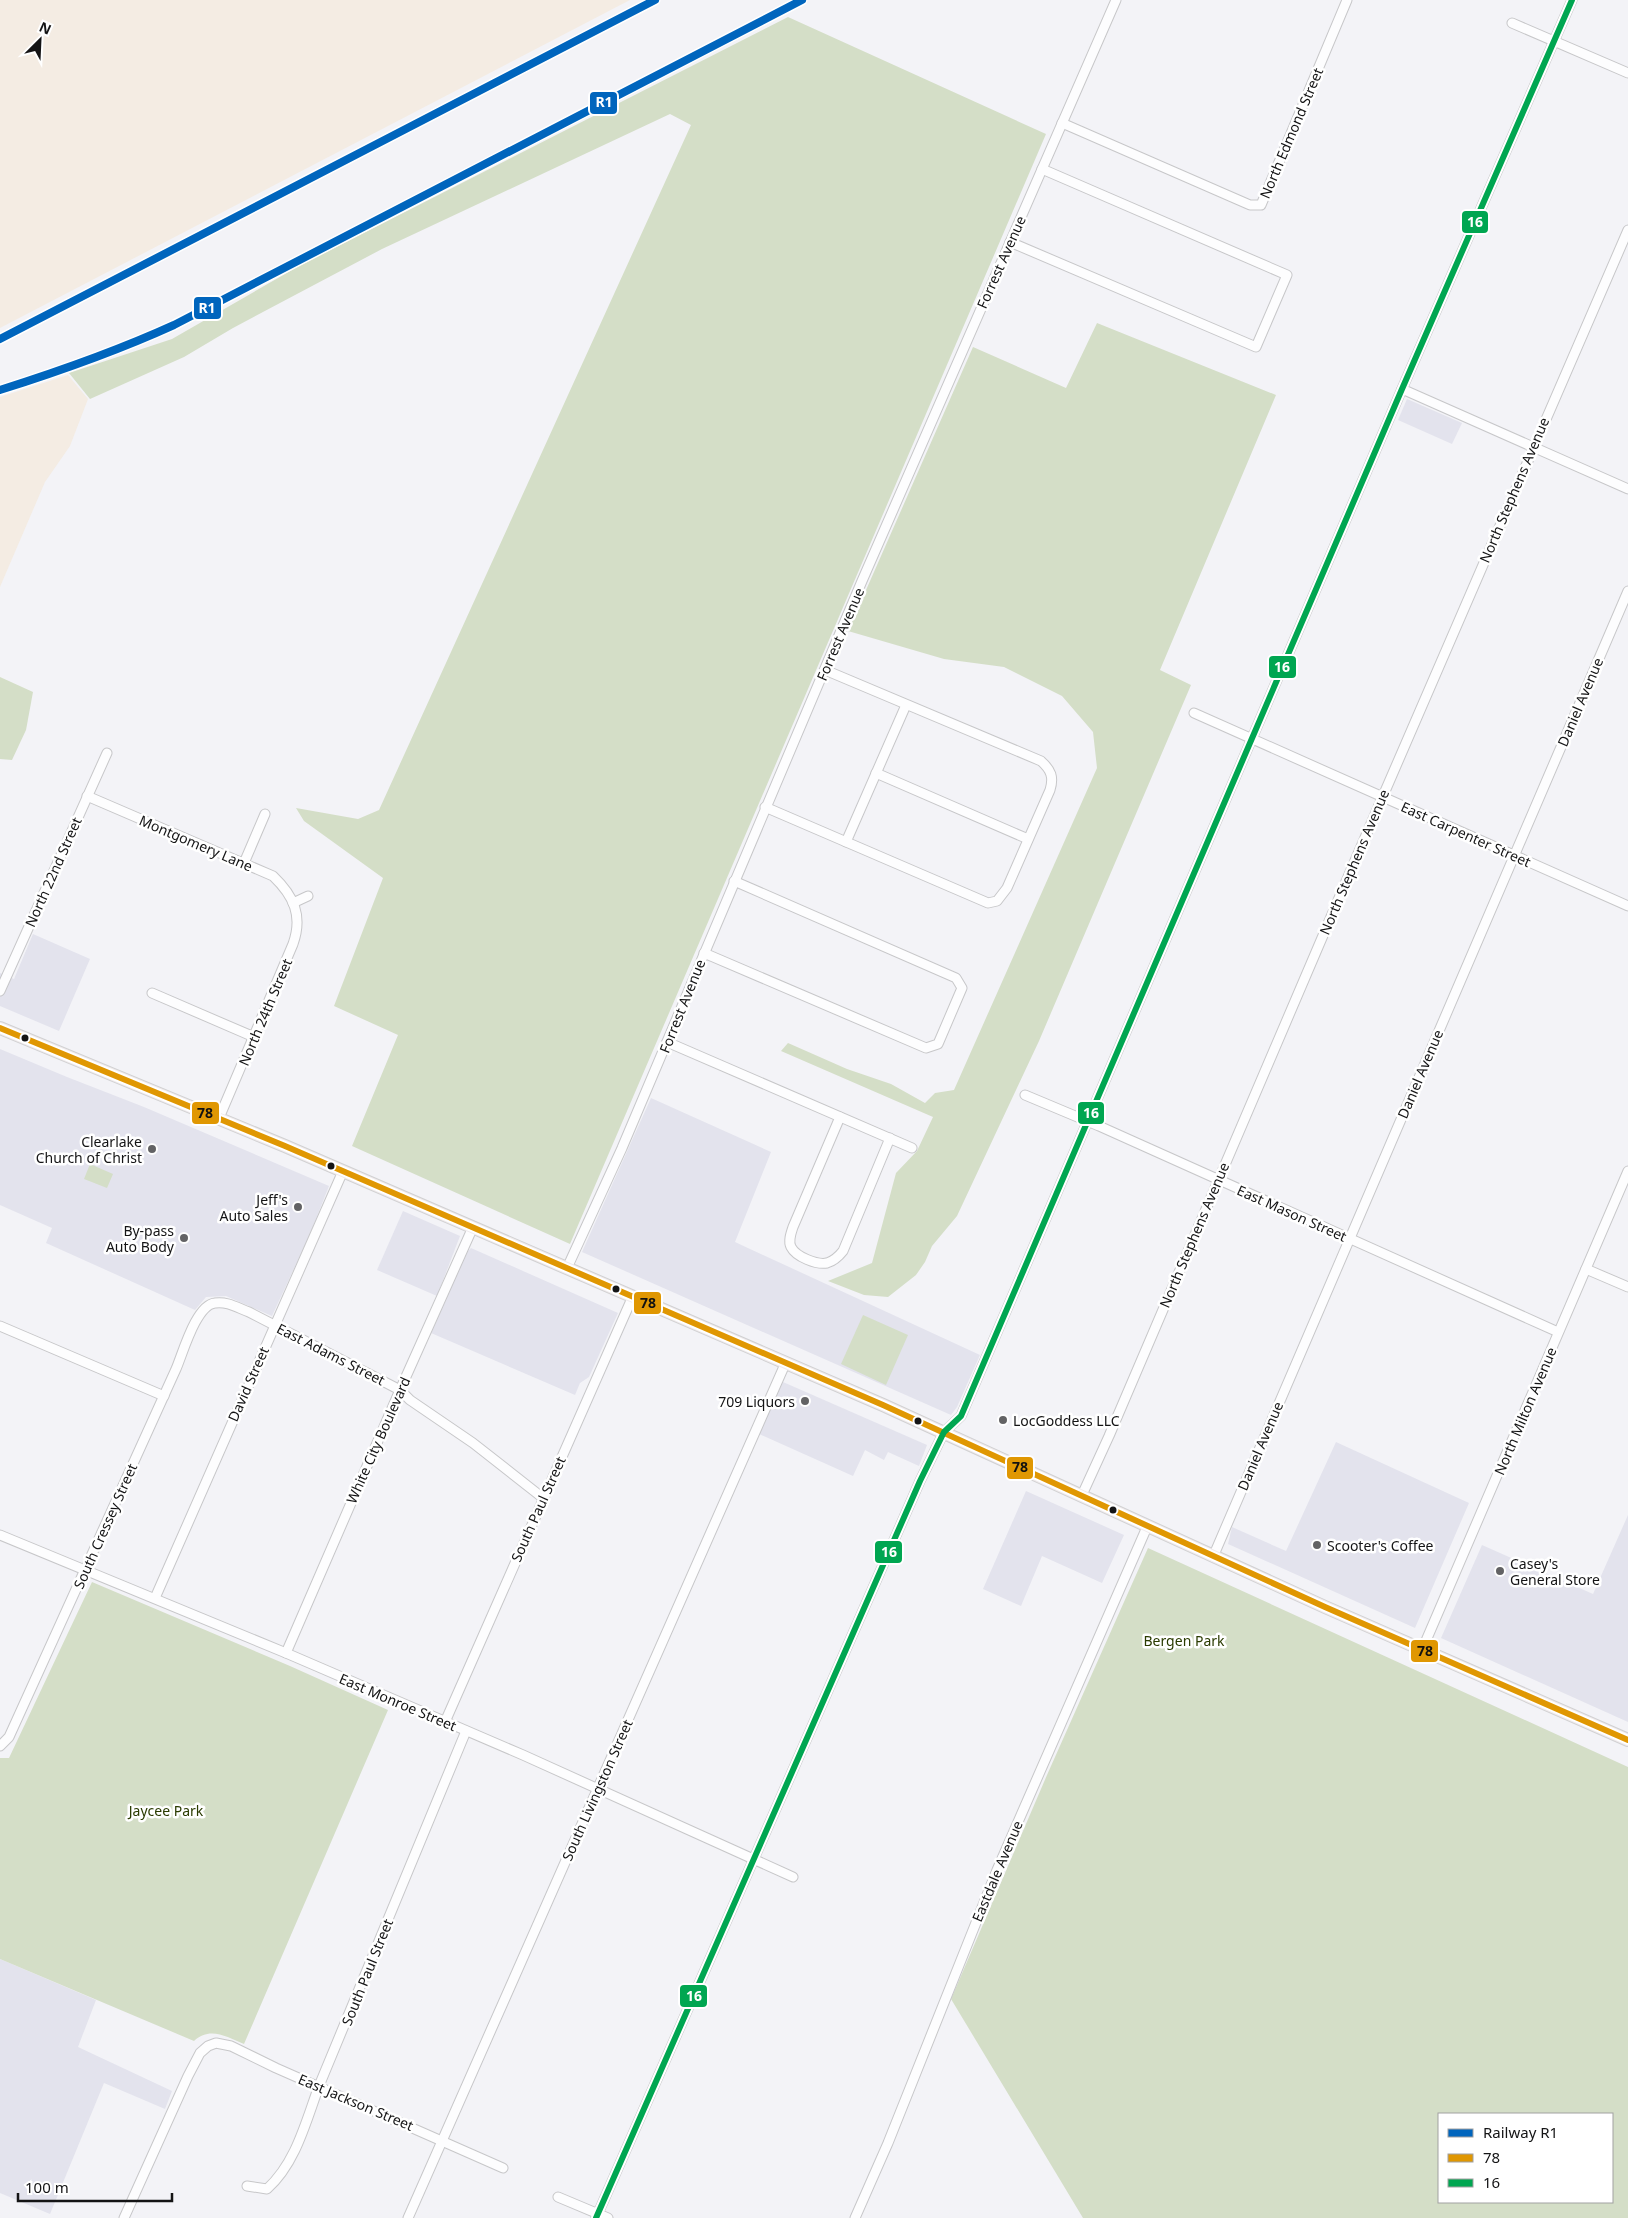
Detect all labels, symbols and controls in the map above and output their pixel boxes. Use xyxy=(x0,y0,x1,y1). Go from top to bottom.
north arrow xyxy=(15,15,65,65)
text: N xyxy=(36,17,55,39)
street label: North Edmond Street xyxy=(1255,65,1327,201)
line badge: R1 xyxy=(589,91,618,115)
text: R1 xyxy=(595,92,613,111)
line badge: 16 xyxy=(1461,210,1489,234)
text: 16 xyxy=(1467,212,1483,231)
street label: Forrest Avenue xyxy=(972,213,1030,311)
line badge: R1 xyxy=(193,296,222,320)
text: R1 xyxy=(198,298,216,317)
street label: North Stephens Avenue xyxy=(1475,414,1553,566)
street label: Forrest Avenue xyxy=(812,584,868,683)
line badge: 16 xyxy=(1268,655,1297,679)
street label: Daniel Avenue xyxy=(1553,655,1607,749)
text: 16 xyxy=(1274,657,1290,676)
street label: North Stephens Avenue xyxy=(1315,786,1393,938)
street label: East Carpenter Street xyxy=(1398,797,1534,871)
street label: Montgomery Lane xyxy=(136,811,256,875)
street label: North 22nd Street xyxy=(20,814,86,930)
street label: North 24th Street xyxy=(234,955,296,1069)
street label: Forrest Avenue xyxy=(655,956,709,1056)
street label: Daniel Avenue xyxy=(1393,1027,1447,1121)
unlabelled marker xyxy=(20,1033,30,1043)
line badge: 78 xyxy=(191,1101,220,1125)
line badge: 16 xyxy=(1077,1101,1105,1125)
text: 78 xyxy=(197,1103,213,1122)
text: 16 xyxy=(1083,1103,1099,1122)
place label: Clearlake Church of Christ xyxy=(36,1132,142,1167)
marker: Clearlake Church of Christ xyxy=(146,1143,158,1155)
street label: North Stephens Avenue xyxy=(1155,1159,1233,1311)
unlabelled marker xyxy=(326,1161,336,1171)
street label: East Mason Street xyxy=(1234,1180,1350,1246)
place label: Jeff's Auto Sales xyxy=(219,1190,288,1225)
marker: Jeff's Auto Sales xyxy=(292,1201,304,1213)
place label: By-pass Auto Body xyxy=(106,1221,175,1256)
marker: By-pass Auto Body xyxy=(178,1232,190,1244)
unlabelled marker xyxy=(611,1284,621,1294)
line badge: 78 xyxy=(633,1291,662,1315)
text: 78 xyxy=(640,1293,656,1312)
street label: East Adams Street xyxy=(274,1319,388,1389)
street label: David Street xyxy=(223,1344,273,1424)
street label: North Milton Avenue xyxy=(1489,1344,1561,1478)
street label: White City Boulevard xyxy=(342,1374,414,1506)
place label: 709 Liquors xyxy=(718,1392,795,1411)
marker: 709 Liquors xyxy=(799,1395,811,1407)
street label: Daniel Avenue xyxy=(1233,1399,1287,1493)
place label: LocGoddess LLC xyxy=(1013,1411,1120,1430)
marker: LocGoddess LLC xyxy=(997,1414,1009,1426)
unlabelled marker xyxy=(913,1416,923,1426)
street label: South Paul Street xyxy=(506,1453,570,1565)
line badge: 78 xyxy=(1006,1456,1034,1480)
text: 78 xyxy=(1012,1457,1028,1476)
street label: South Cressey Street xyxy=(69,1460,141,1592)
unlabelled marker xyxy=(1108,1505,1118,1515)
place label: Scooter's Coffee xyxy=(1327,1536,1434,1555)
marker: Scooter's Coffee xyxy=(1311,1539,1323,1551)
line badge: 16 xyxy=(874,1540,903,1564)
text: 16 xyxy=(881,1542,897,1561)
place label: Casey's General Store xyxy=(1510,1554,1600,1589)
marker: Casey's General Store xyxy=(1494,1565,1506,1577)
park label: Bergen Park xyxy=(1143,1631,1225,1650)
line badge: 78 xyxy=(1410,1639,1439,1663)
text: 78 xyxy=(1417,1641,1433,1660)
street label: East Monroe Street xyxy=(337,1669,459,1735)
street label: South Livingston Street xyxy=(557,1716,637,1864)
park label: Jaycee Park xyxy=(127,1801,204,1820)
street label: Eastdale Avenue xyxy=(967,1817,1027,1924)
street label: South Paul Street xyxy=(337,1916,397,2028)
line badge: 16 xyxy=(679,1984,708,2008)
text: 16 xyxy=(686,1986,702,2005)
street label: East Jackson Street xyxy=(295,2069,417,2135)
legend xyxy=(1438,2113,1613,2203)
text: Railway R1 xyxy=(1483,2122,1558,2142)
text: 78 xyxy=(1483,2147,1500,2167)
scale bar xyxy=(18,2170,171,2202)
text: 16 xyxy=(1483,2172,1500,2192)
text: 100 m xyxy=(25,2177,69,2197)

